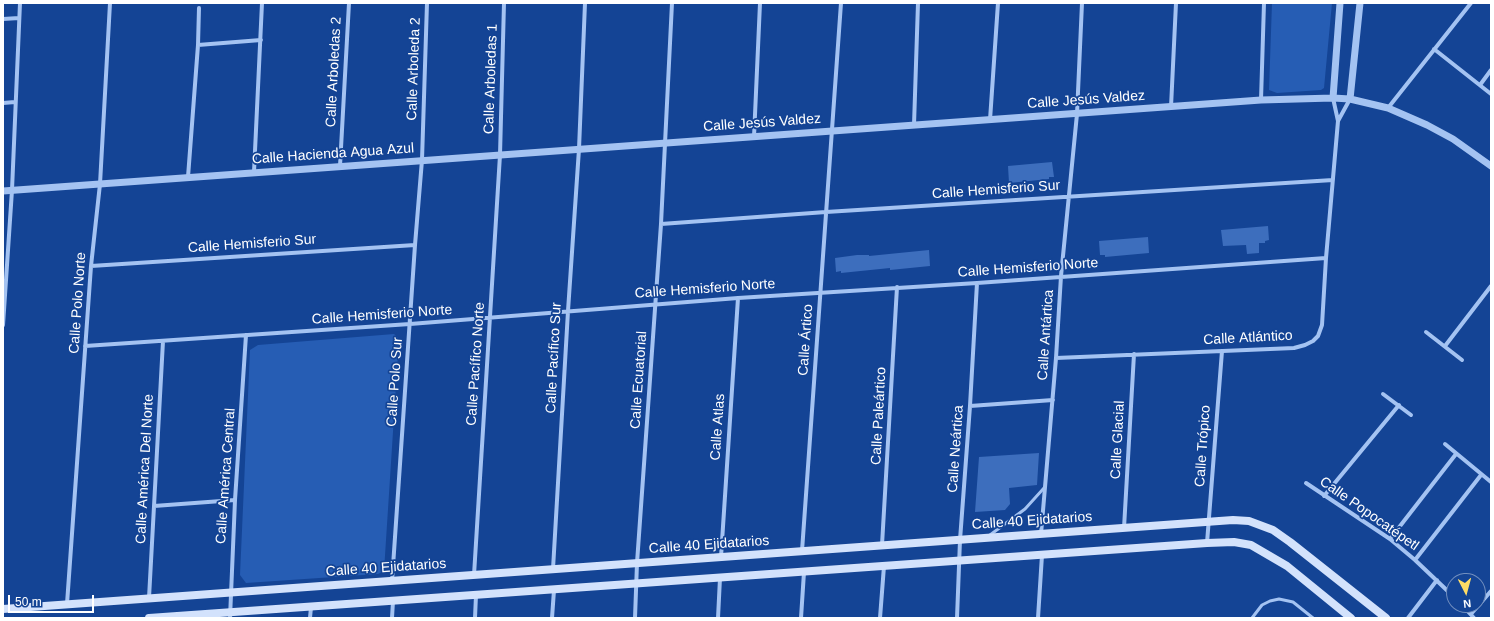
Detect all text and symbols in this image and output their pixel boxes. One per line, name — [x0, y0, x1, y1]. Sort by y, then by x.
street label: Calle Arboledas 2 — [323, 16, 345, 128]
street label: Calle Arboleda 2 — [404, 17, 424, 121]
street label: Calle Arboledas 1 — [481, 23, 501, 135]
street label: Calle Jesús Valdez — [1027, 88, 1145, 112]
street label: Calle Jesús Valdez — [703, 111, 821, 135]
street label: Calle Hacienda Agua Azul — [251, 140, 415, 168]
street label: Calle Hemisferio Sur — [931, 177, 1061, 203]
street label: Calle Hemisferio Sur — [187, 231, 317, 257]
street label: Calle Polo Norte — [66, 252, 90, 354]
street label: Calle Hemisferio Norte — [957, 255, 1099, 281]
street label: Calle Hemisferio Norte — [634, 276, 776, 302]
street label: Calle Antártica — [1034, 289, 1058, 381]
street label: Calle Hemisferio Norte — [311, 302, 453, 328]
street label: Calle Pacífico Norte — [463, 302, 489, 426]
street label: Calle Pacífico Sur — [543, 302, 565, 414]
street label: Calle Ártico — [795, 304, 817, 376]
street label: Calle Atlántico — [1203, 327, 1293, 349]
street label: Calle Ecuatorial — [627, 331, 651, 429]
street label: Calle Polo Sur — [383, 337, 407, 427]
street label: Calle Paleártico — [868, 367, 890, 465]
street label: Calle Atlas — [707, 393, 729, 461]
street label: Calle América Del Norte — [133, 394, 157, 544]
street label: Calle Glacial — [1108, 400, 1128, 480]
street label: Calle Neártica — [945, 405, 967, 493]
street label: Calle Trópico — [1192, 405, 1214, 487]
street label: Calle América Central — [213, 408, 239, 544]
street label: Calle Popocatépetl — [1316, 473, 1422, 555]
street label: Calle 40 Ejidatarios — [971, 508, 1093, 534]
street label: Calle 40 Ejidatarios — [648, 532, 770, 558]
street label: Calle 40 Ejidatarios — [325, 555, 447, 581]
north arrow — [1446, 573, 1486, 613]
scale bar — [10, 587, 96, 613]
text: 50 m — [15, 595, 42, 609]
text: N — [1463, 598, 1472, 610]

